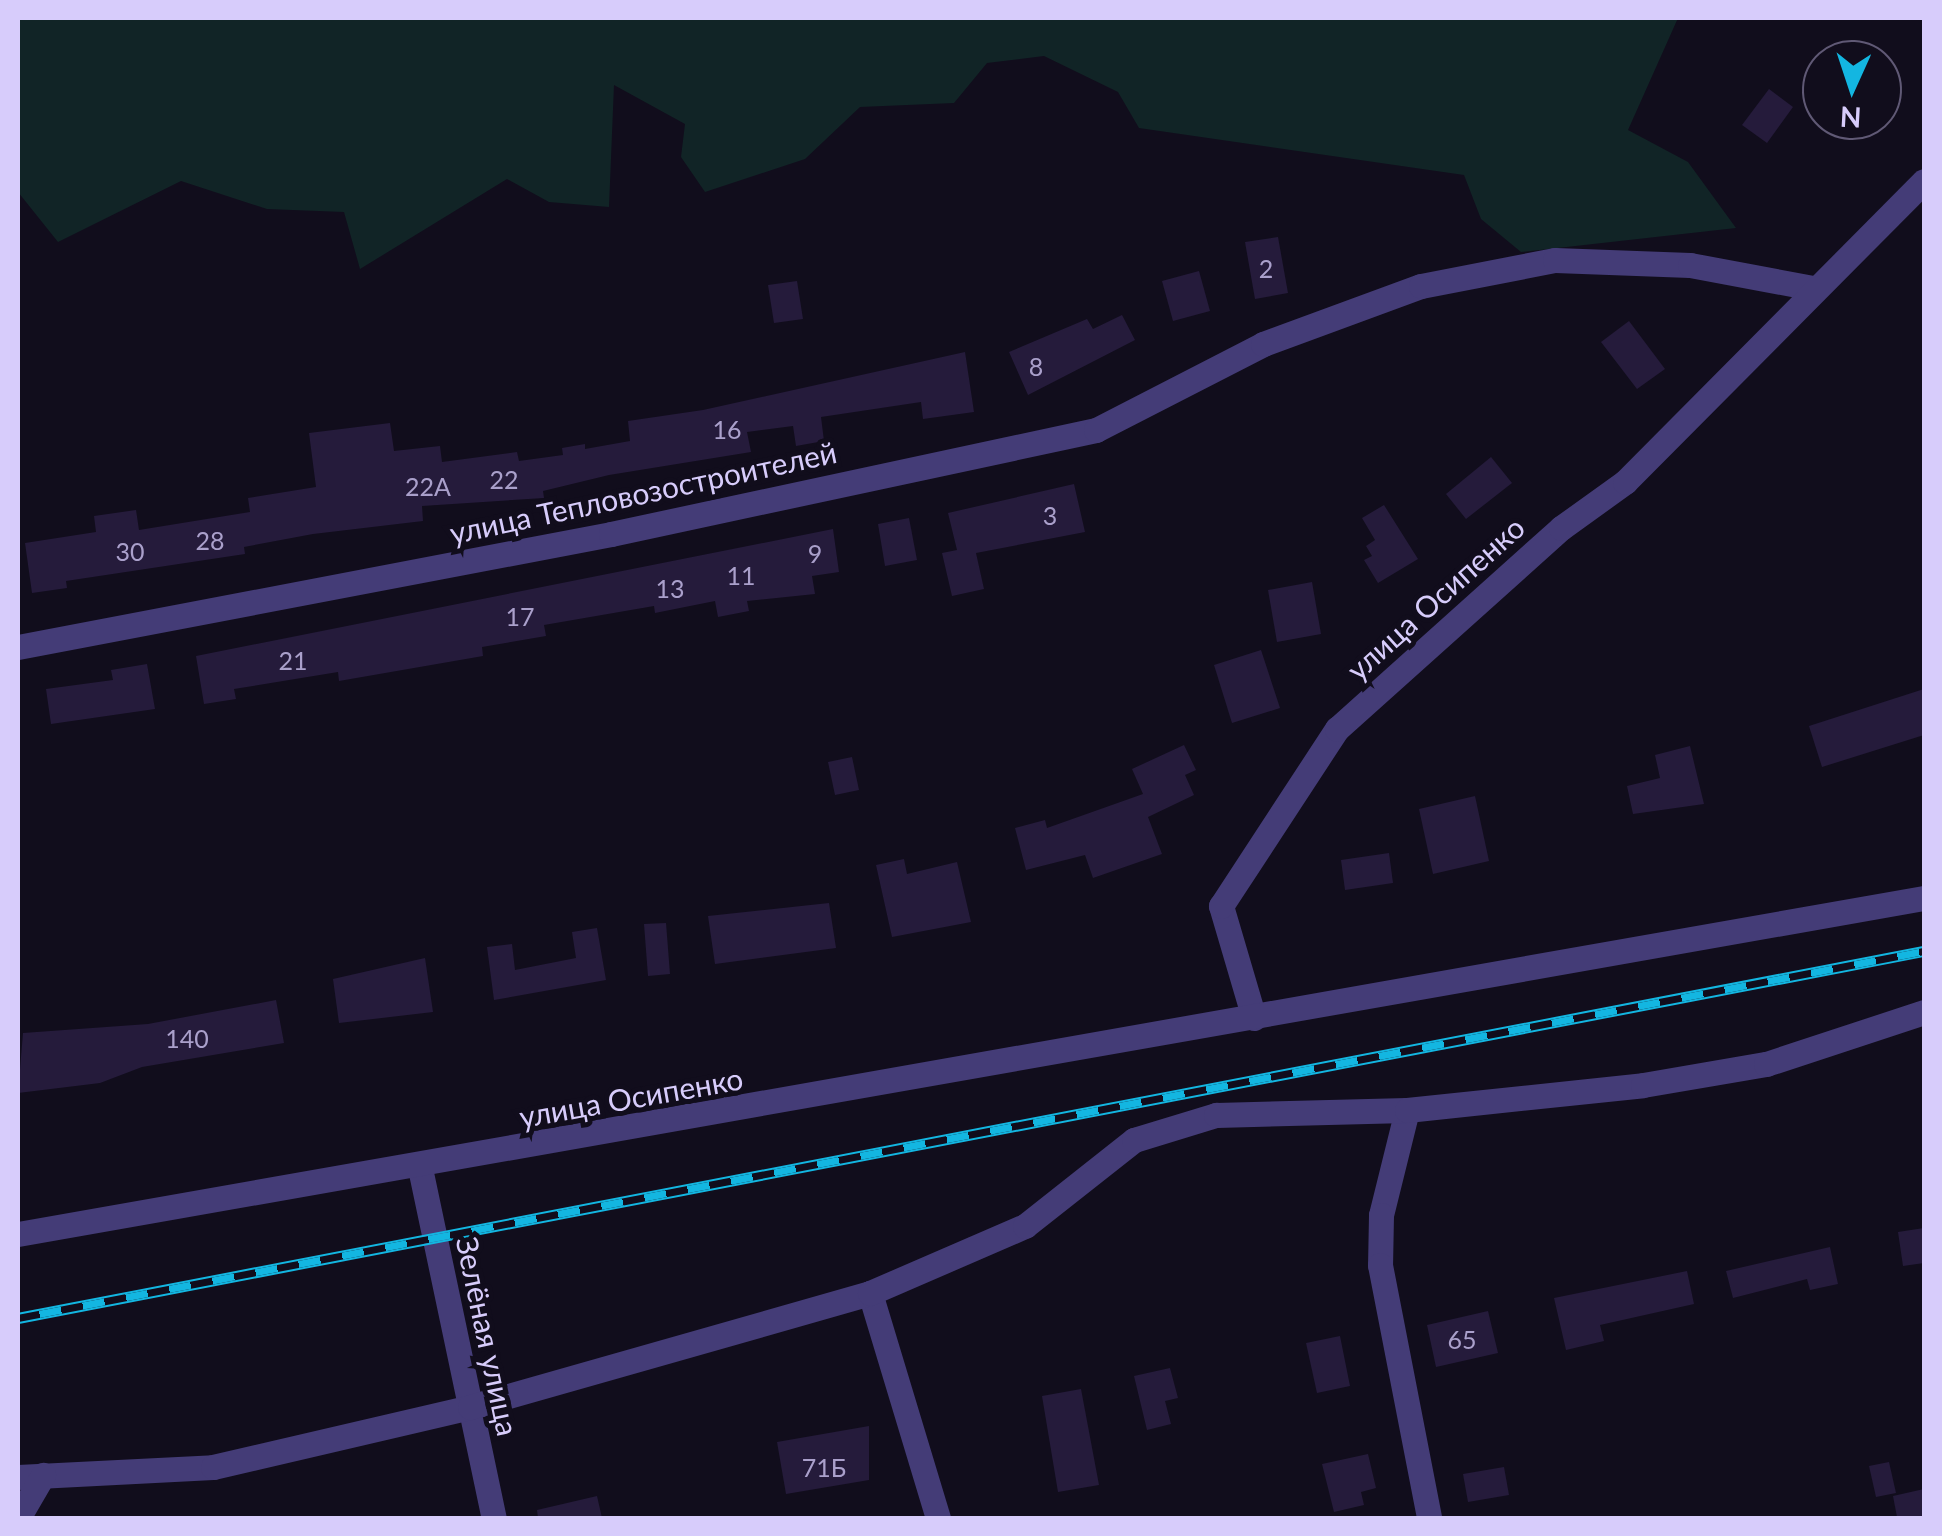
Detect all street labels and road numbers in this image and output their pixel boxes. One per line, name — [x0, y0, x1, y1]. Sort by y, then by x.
street label: улица Тепловозостроителей — [446, 433, 840, 551]
street label: улица Осипенко — [1339, 509, 1531, 687]
street label: улица Осипенко — [516, 1060, 746, 1134]
street label: Зелёная улица — [449, 1233, 527, 1439]

